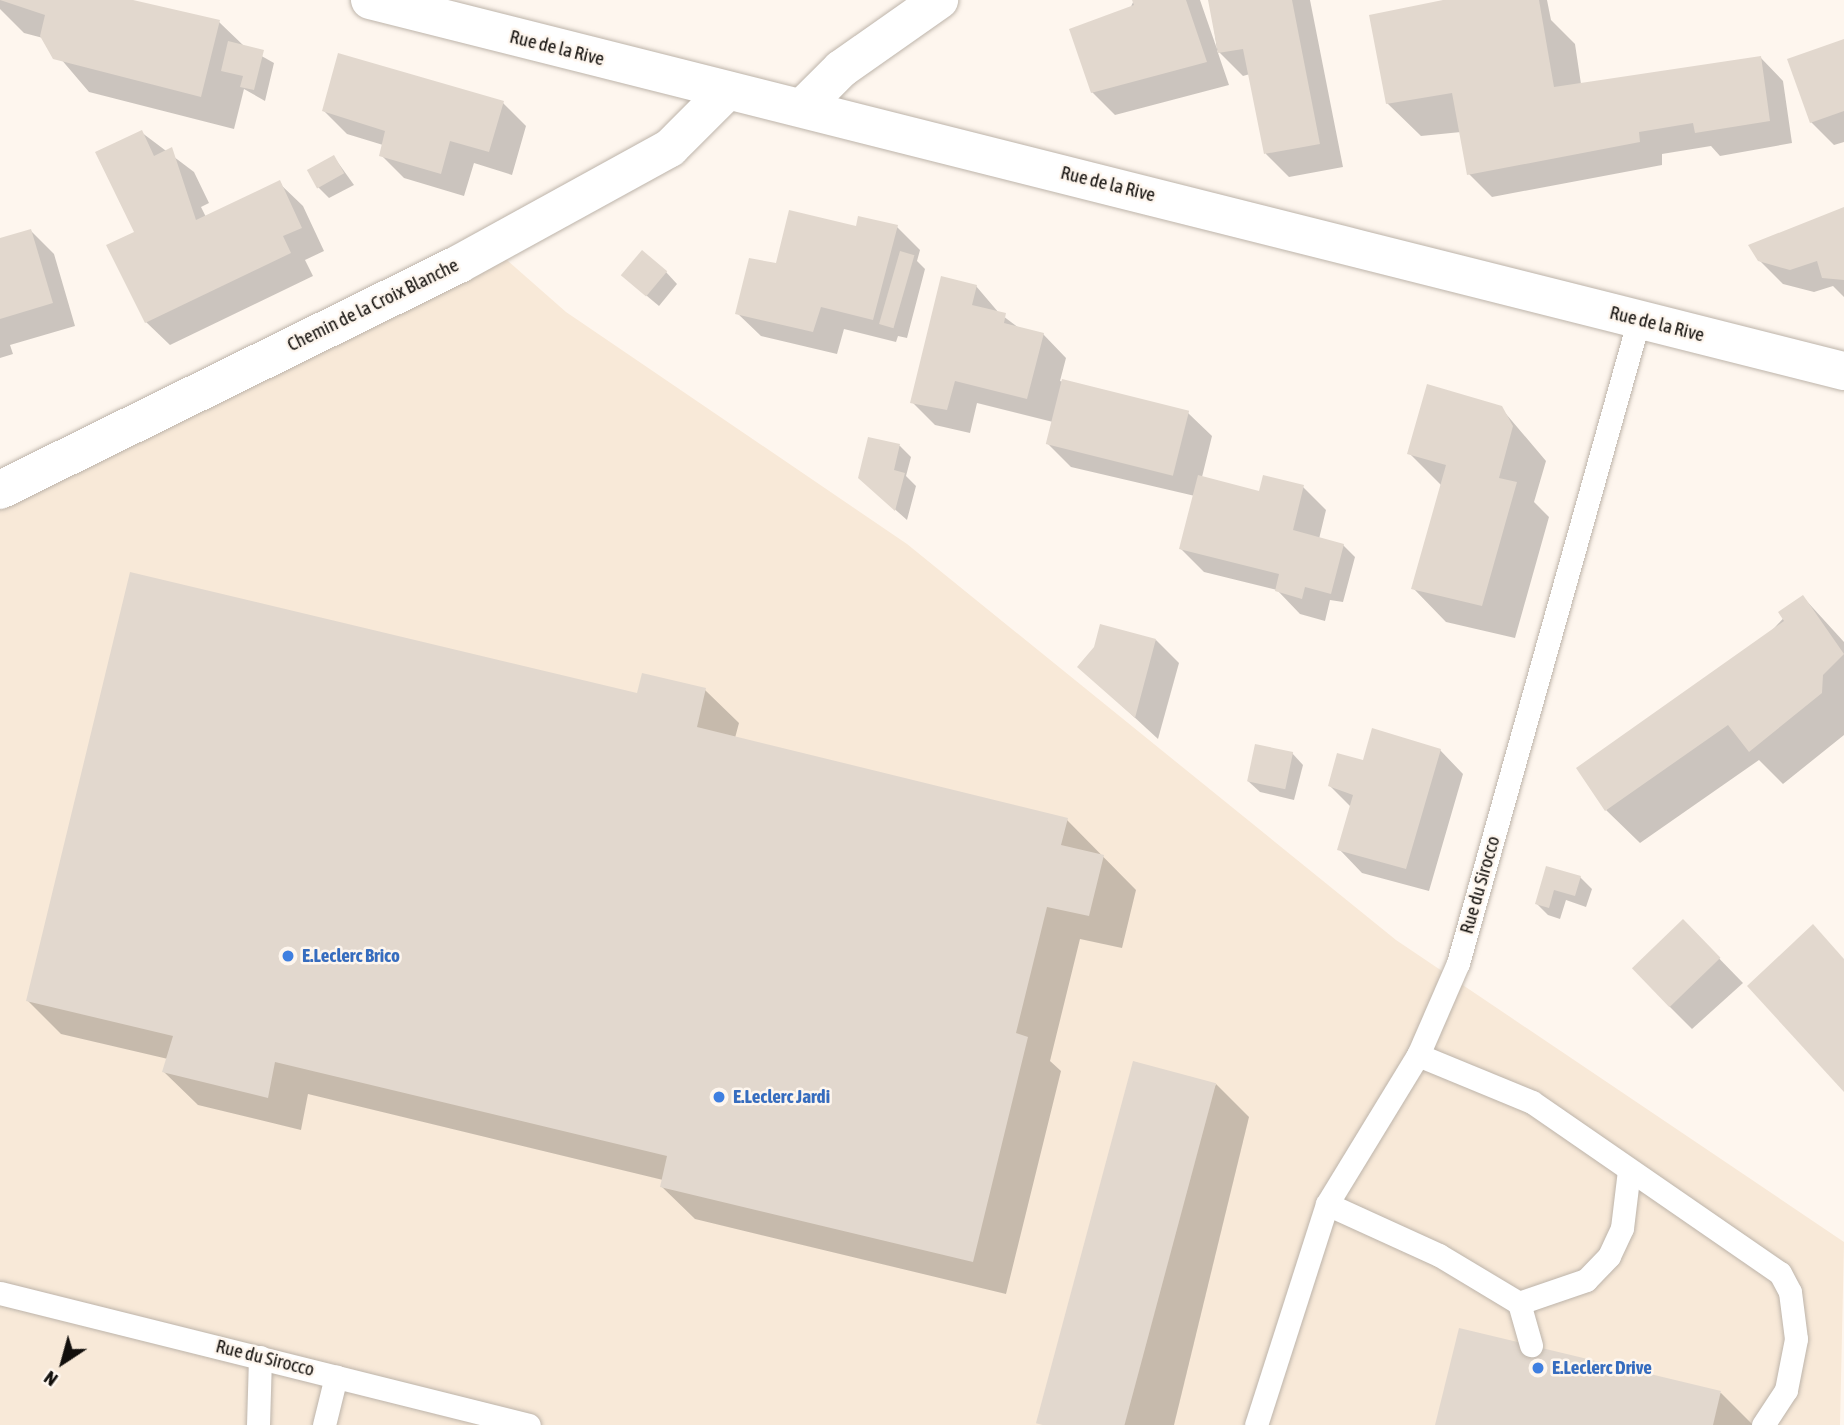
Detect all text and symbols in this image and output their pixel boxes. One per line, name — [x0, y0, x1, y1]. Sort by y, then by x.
street label: Rue de la Rive — [507, 25, 607, 71]
street label: Rue de la Rive — [1058, 161, 1158, 207]
street label: Chemin de la Croix Blanche — [284, 254, 462, 356]
street label: Rue de la Rive — [1607, 301, 1707, 347]
street label: Rue du Sirocco — [1455, 834, 1505, 936]
place label: E.Leclerc Brico — [302, 945, 400, 967]
marker: E.Leclerc Brico — [280, 948, 296, 964]
place label: E.Leclerc Jardi — [733, 1086, 830, 1108]
marker: E.Leclerc Jardi — [711, 1089, 727, 1105]
north arrow — [28, 1327, 98, 1397]
street label: Rue du Sirocco — [213, 1335, 317, 1381]
place label: E.Leclerc Drive — [1552, 1357, 1652, 1379]
marker: E.Leclerc Drive — [1530, 1360, 1546, 1376]
text: N — [40, 1367, 62, 1391]

